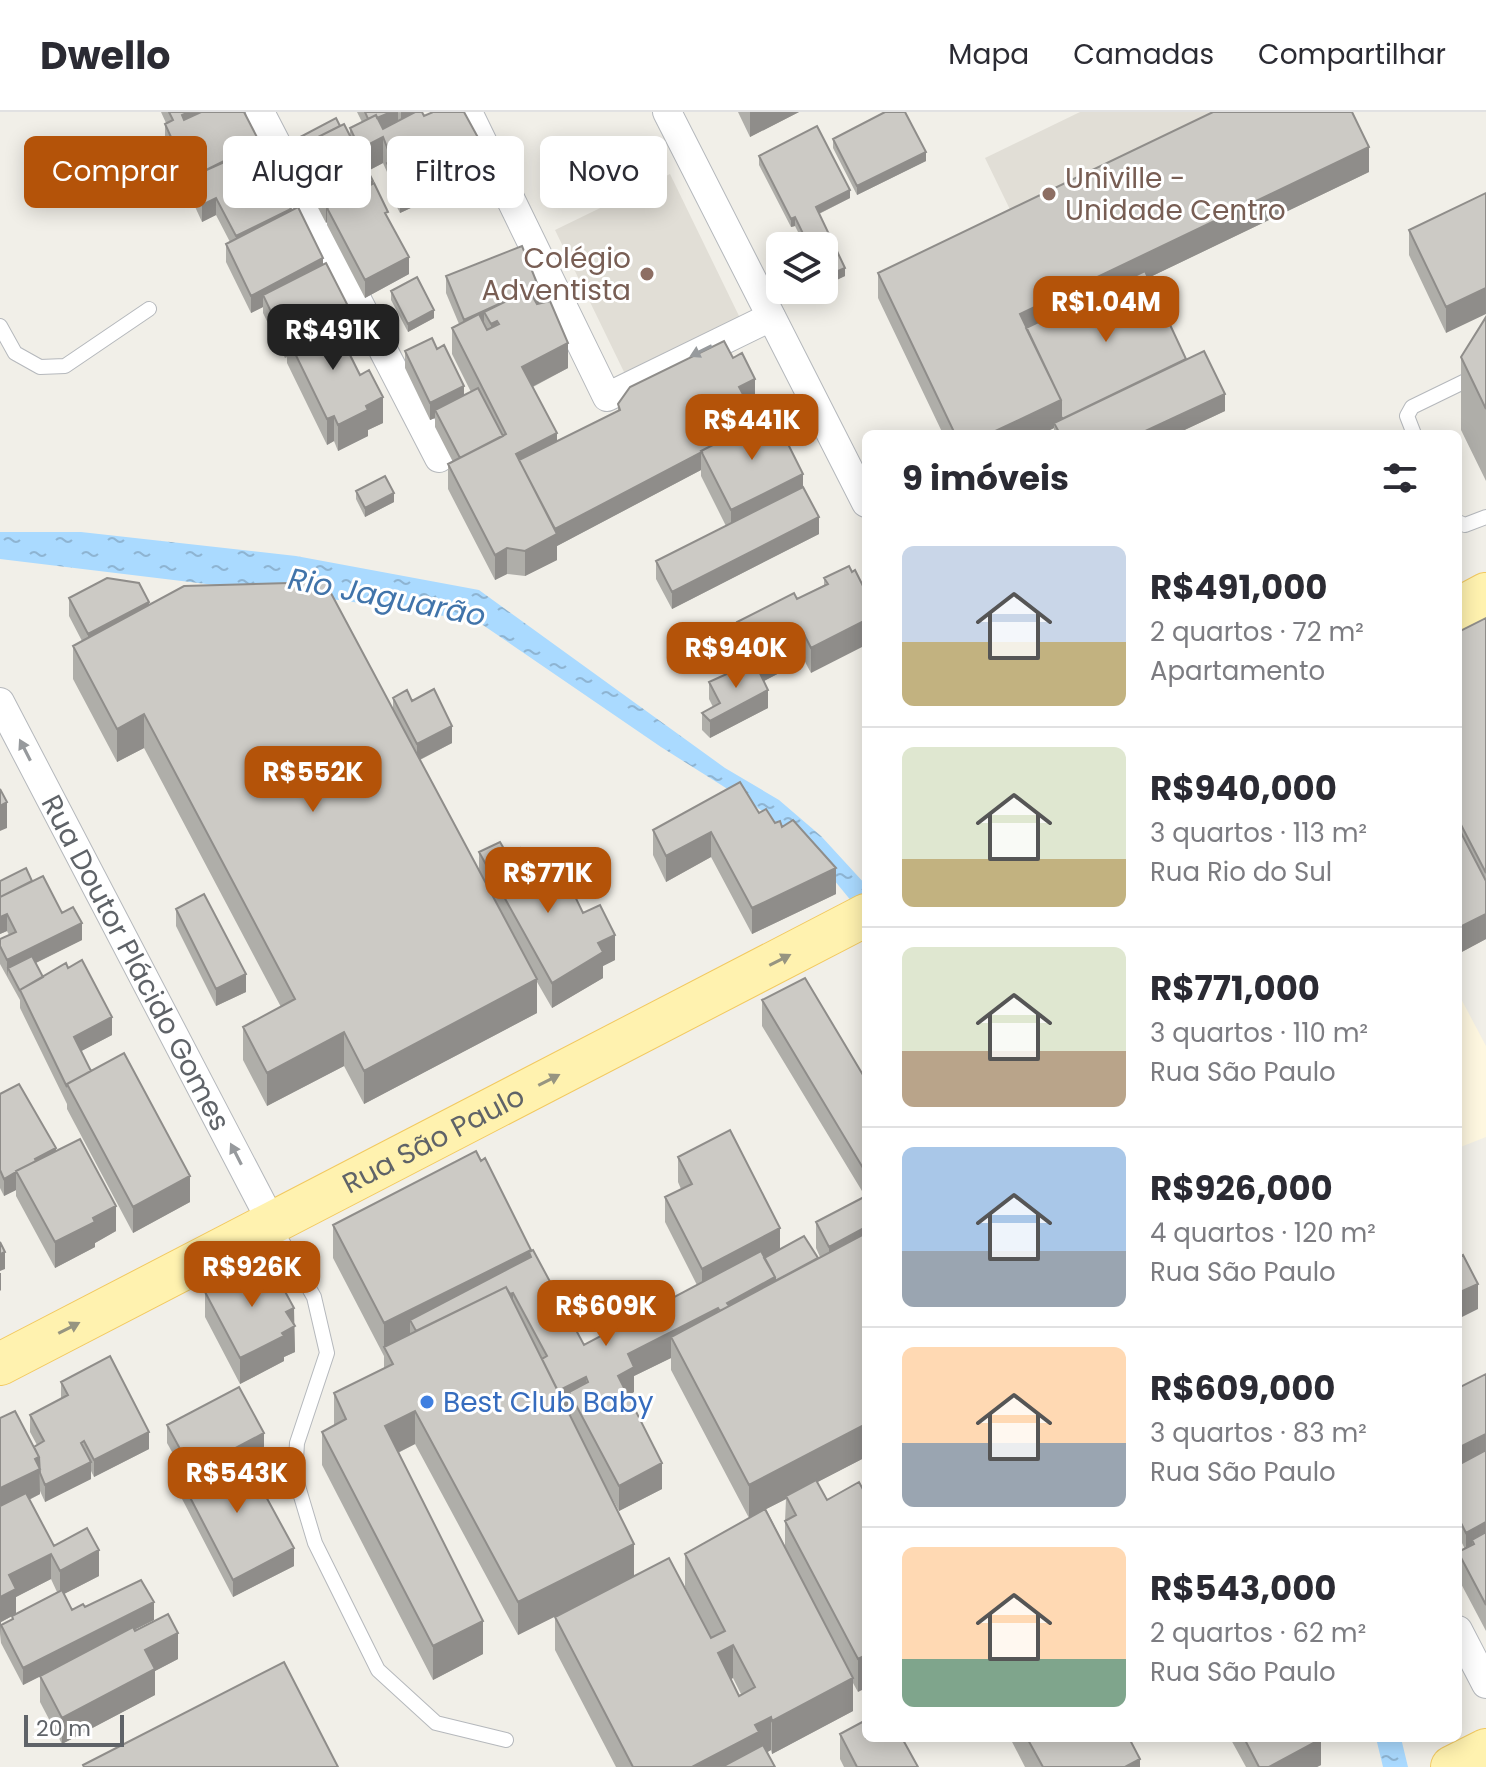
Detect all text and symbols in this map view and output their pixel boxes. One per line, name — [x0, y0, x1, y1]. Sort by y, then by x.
text: Dwello — [40, 29, 171, 82]
text: Mapa — [948, 35, 1029, 74]
text: Camadas — [1073, 35, 1214, 74]
text: Compartilhar — [1258, 35, 1446, 74]
chip: Comprar — [24, 136, 207, 208]
chip: Alugar — [223, 136, 371, 208]
chip: Filtros — [387, 136, 524, 208]
chip: Novo — [540, 136, 667, 208]
place label: Univille - Unidade Centro — [1065, 159, 1286, 230]
marker: Univille - Unidade Centro — [1040, 185, 1058, 203]
map controls — [766, 232, 838, 304]
button: layers — [766, 232, 838, 304]
place label: Colégio Adventista — [481, 239, 631, 310]
marker: Colégio Adventista — [638, 265, 656, 283]
pin: R$1.04M — [1032, 276, 1180, 344]
text: R$1.04M — [1051, 284, 1161, 320]
pin: R$491K — [268, 304, 398, 372]
text: R$491K — [285, 312, 381, 348]
one-way arrow — [690, 344, 713, 358]
pin: R$441K — [687, 394, 817, 462]
text: R$441K — [703, 402, 801, 438]
text: 9 imóveis — [902, 454, 1069, 502]
icon: filters — [1378, 456, 1422, 500]
water label: Rio Jaguarão — [285, 557, 489, 637]
text: R$491,000 — [1150, 563, 1328, 611]
icon: home — [966, 578, 1062, 674]
text: 2 quartos · 72 m² — [1150, 614, 1364, 650]
pin: R$940K — [671, 622, 801, 690]
text: R$940K — [685, 630, 787, 666]
text: Apartamento — [1150, 653, 1325, 689]
one-way arrow — [18, 738, 32, 761]
pin: R$552K — [248, 746, 378, 814]
text: R$552K — [263, 754, 363, 790]
text: R$940,000 — [1150, 764, 1337, 812]
icon: home — [966, 779, 1062, 875]
street label: Rua Doutor Plácido Gomes — [32, 788, 240, 1137]
text: 3 quartos · 113 m² — [1150, 815, 1367, 851]
pin: R$771K — [483, 847, 613, 915]
text: Rua Rio do Sul — [1150, 854, 1332, 890]
text: R$771K — [503, 855, 593, 891]
one-way arrow — [768, 953, 791, 966]
text: R$771,000 — [1150, 964, 1320, 1012]
icon: home — [966, 979, 1062, 1075]
text: 3 quartos · 110 m² — [1150, 1015, 1368, 1051]
text: Rua São Paulo — [1150, 1054, 1336, 1090]
one-way arrow — [537, 1073, 560, 1086]
street label: Rua São Paulo — [335, 1076, 531, 1203]
one-way arrow — [229, 1143, 242, 1166]
text: R$926,000 — [1150, 1164, 1333, 1212]
icon: home — [966, 1179, 1062, 1275]
text: 4 quartos · 120 m² — [1150, 1215, 1376, 1251]
pin: R$926K — [187, 1241, 317, 1309]
text: R$926K — [202, 1249, 302, 1285]
text: Rua São Paulo — [1150, 1254, 1336, 1290]
pin: R$609K — [541, 1280, 671, 1348]
text: R$609K — [555, 1288, 657, 1324]
one-way arrow — [58, 1322, 81, 1335]
text: R$609,000 — [1150, 1364, 1336, 1412]
icon: home — [966, 1379, 1062, 1475]
place label: Best Club Baby — [443, 1383, 654, 1422]
marker: Best Club Baby — [418, 1393, 436, 1411]
text: 3 quartos · 83 m² — [1150, 1415, 1367, 1451]
pin: R$543K — [172, 1447, 302, 1515]
text: Rua São Paulo — [1150, 1454, 1336, 1490]
text: R$543K — [186, 1455, 288, 1491]
text: R$543,000 — [1150, 1564, 1337, 1612]
icon: home — [966, 1579, 1062, 1675]
text: 2 quartos · 62 m² — [1150, 1615, 1366, 1651]
text: Rua São Paulo — [1150, 1654, 1336, 1690]
scale bar — [24, 1711, 124, 1747]
text: 20 m — [36, 1713, 91, 1744]

